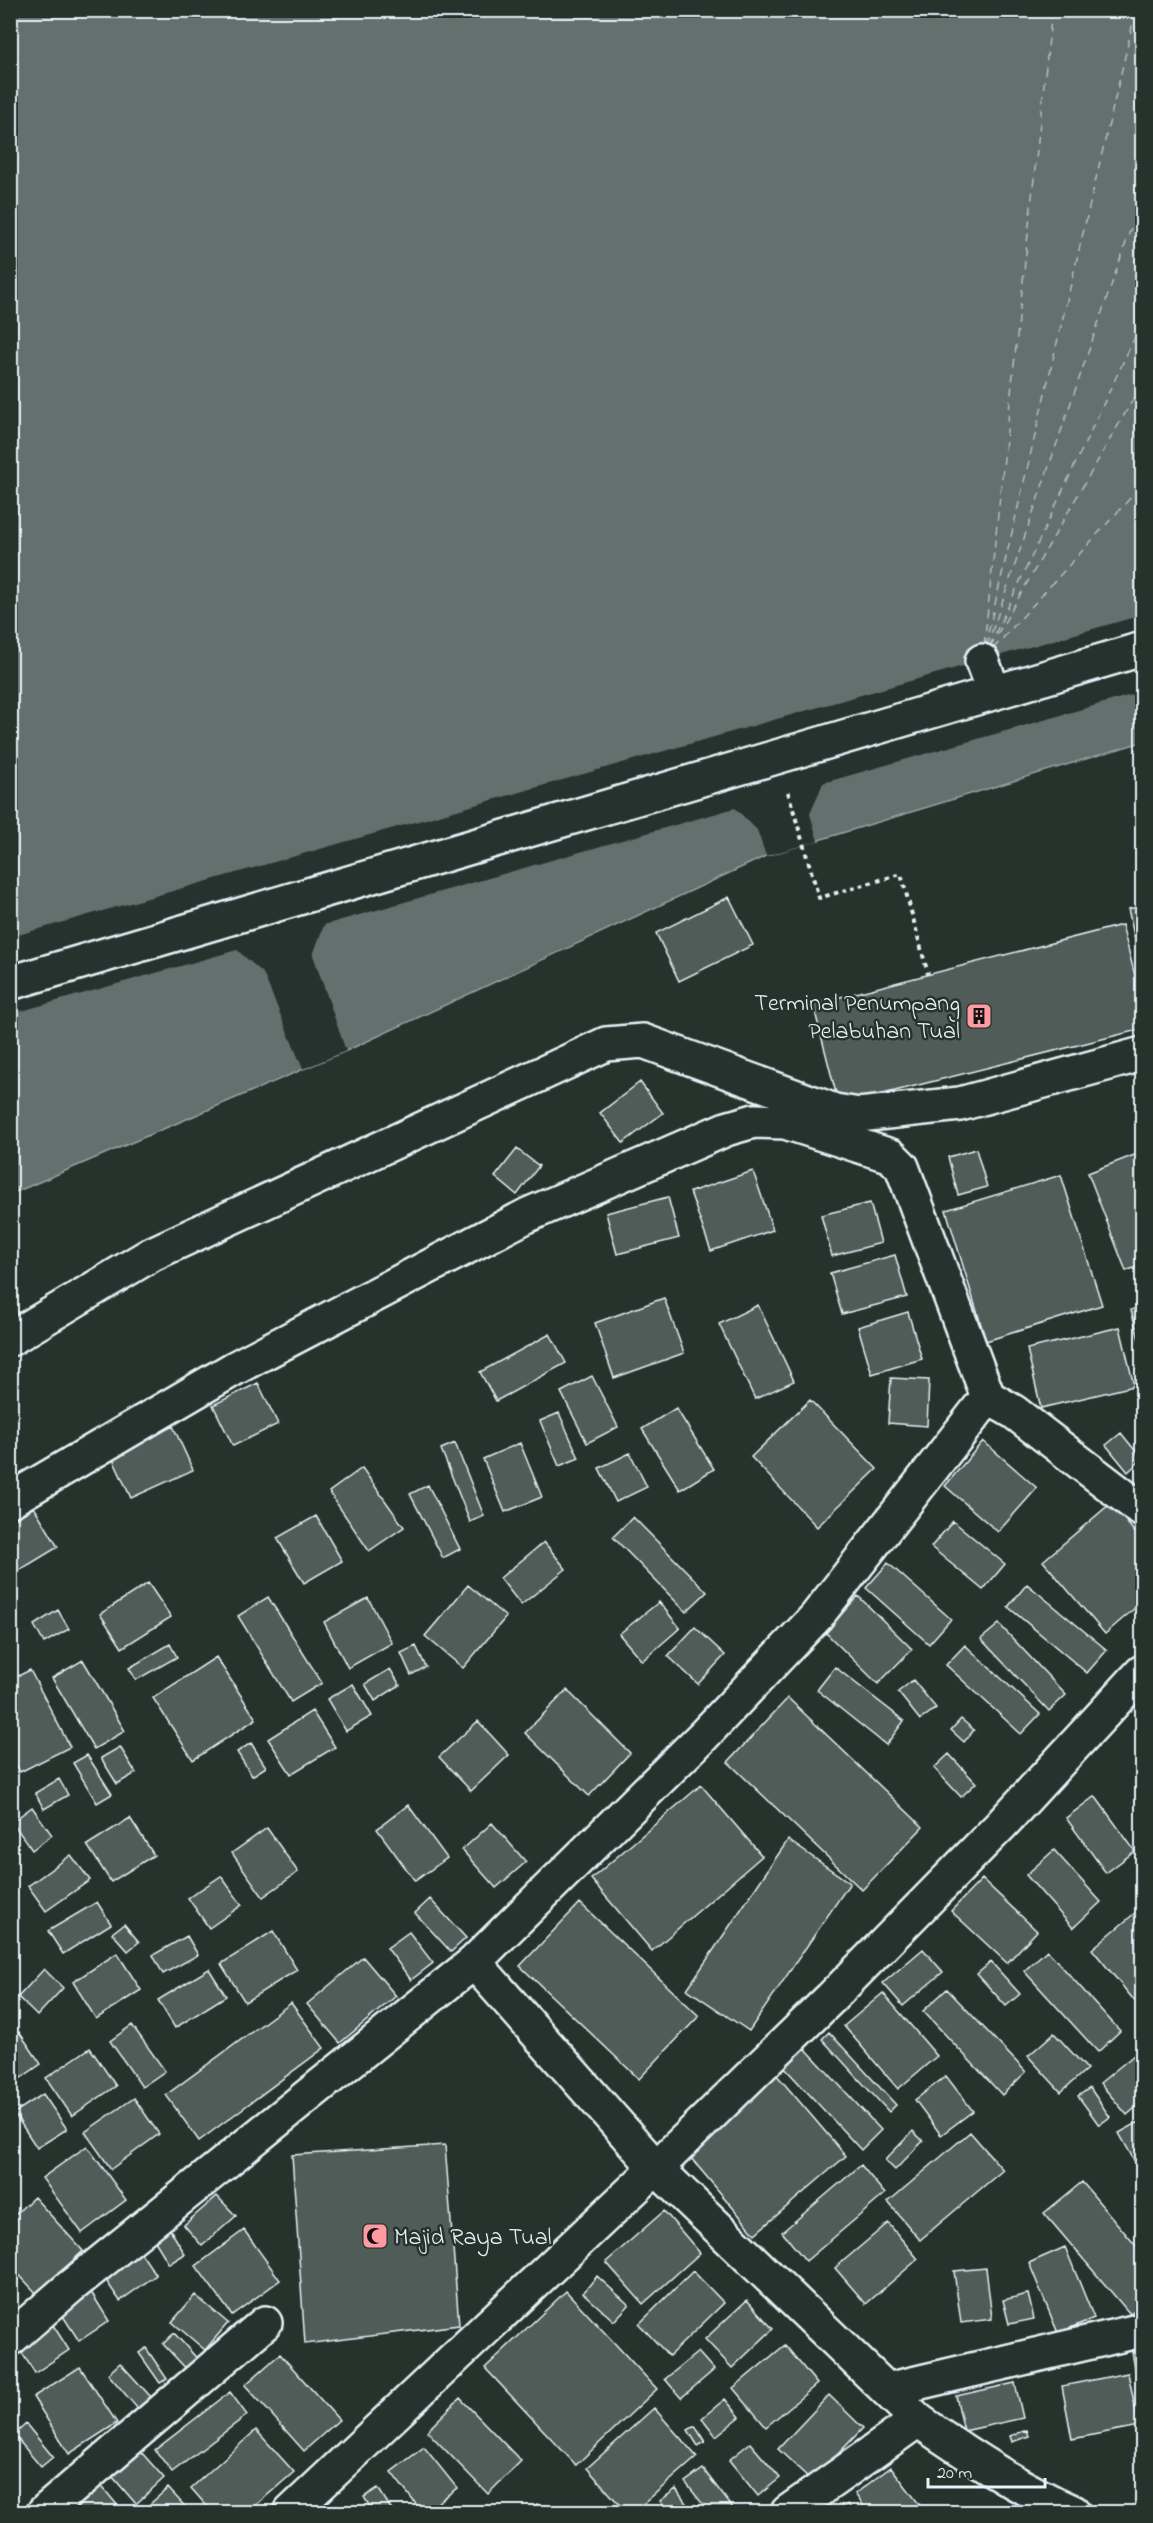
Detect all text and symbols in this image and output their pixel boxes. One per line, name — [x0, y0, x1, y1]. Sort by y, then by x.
place label: Terminal Penumpang Pelabuhan Tual — [754, 987, 960, 1050]
building icon: Terminal Penumpang Pelabuhan Tual — [964, 1001, 994, 1031]
mosque icon: Majid Raya Tual — [360, 2221, 390, 2251]
place label: Majid Raya Tual — [394, 2221, 552, 2257]
scale bar — [928, 2451, 1045, 2489]
text: 20 m — [937, 2461, 972, 2487]

